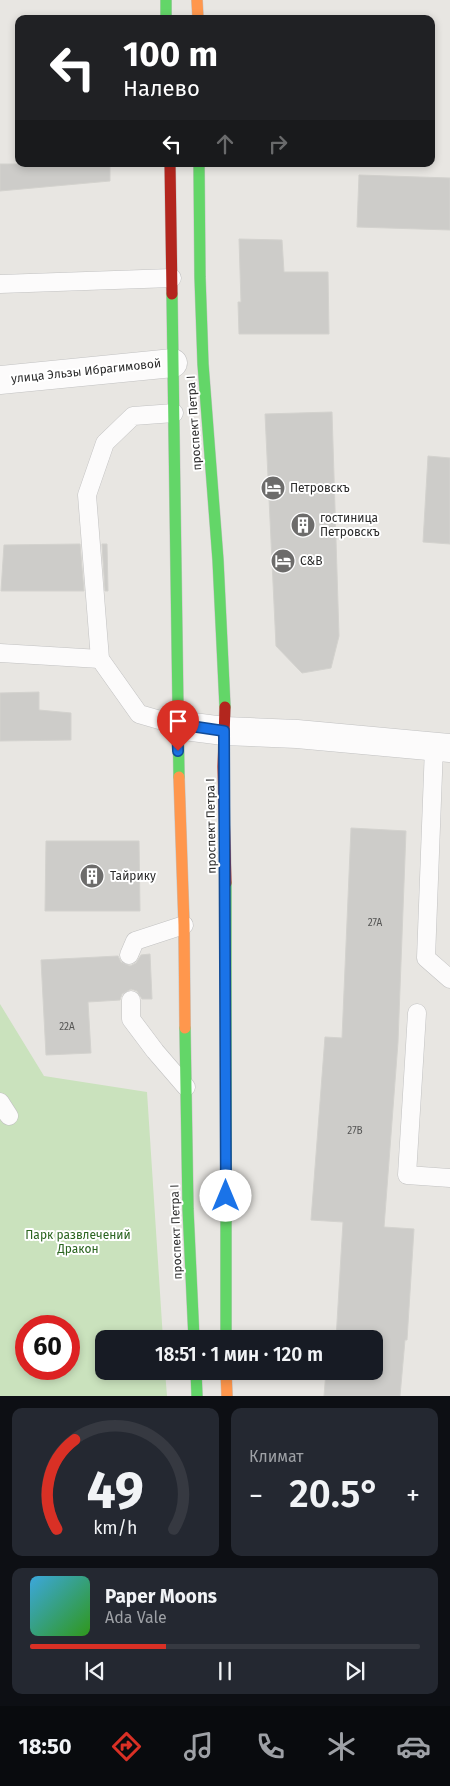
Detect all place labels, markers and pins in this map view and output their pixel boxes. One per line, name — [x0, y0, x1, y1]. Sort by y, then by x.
hotel icon: Петровскъ — [260, 475, 286, 501]
place label: Петровскъ — [290, 481, 350, 495]
place label: гостиница Петровскъ — [320, 511, 380, 539]
building icon: гостиница Петровскъ — [290, 512, 316, 538]
hotel icon: С&В — [270, 548, 296, 574]
place label: С&В — [300, 554, 323, 568]
pin — [157, 700, 199, 751]
building icon: Тайрику — [79, 863, 105, 889]
place label: Тайрику — [110, 869, 156, 883]

